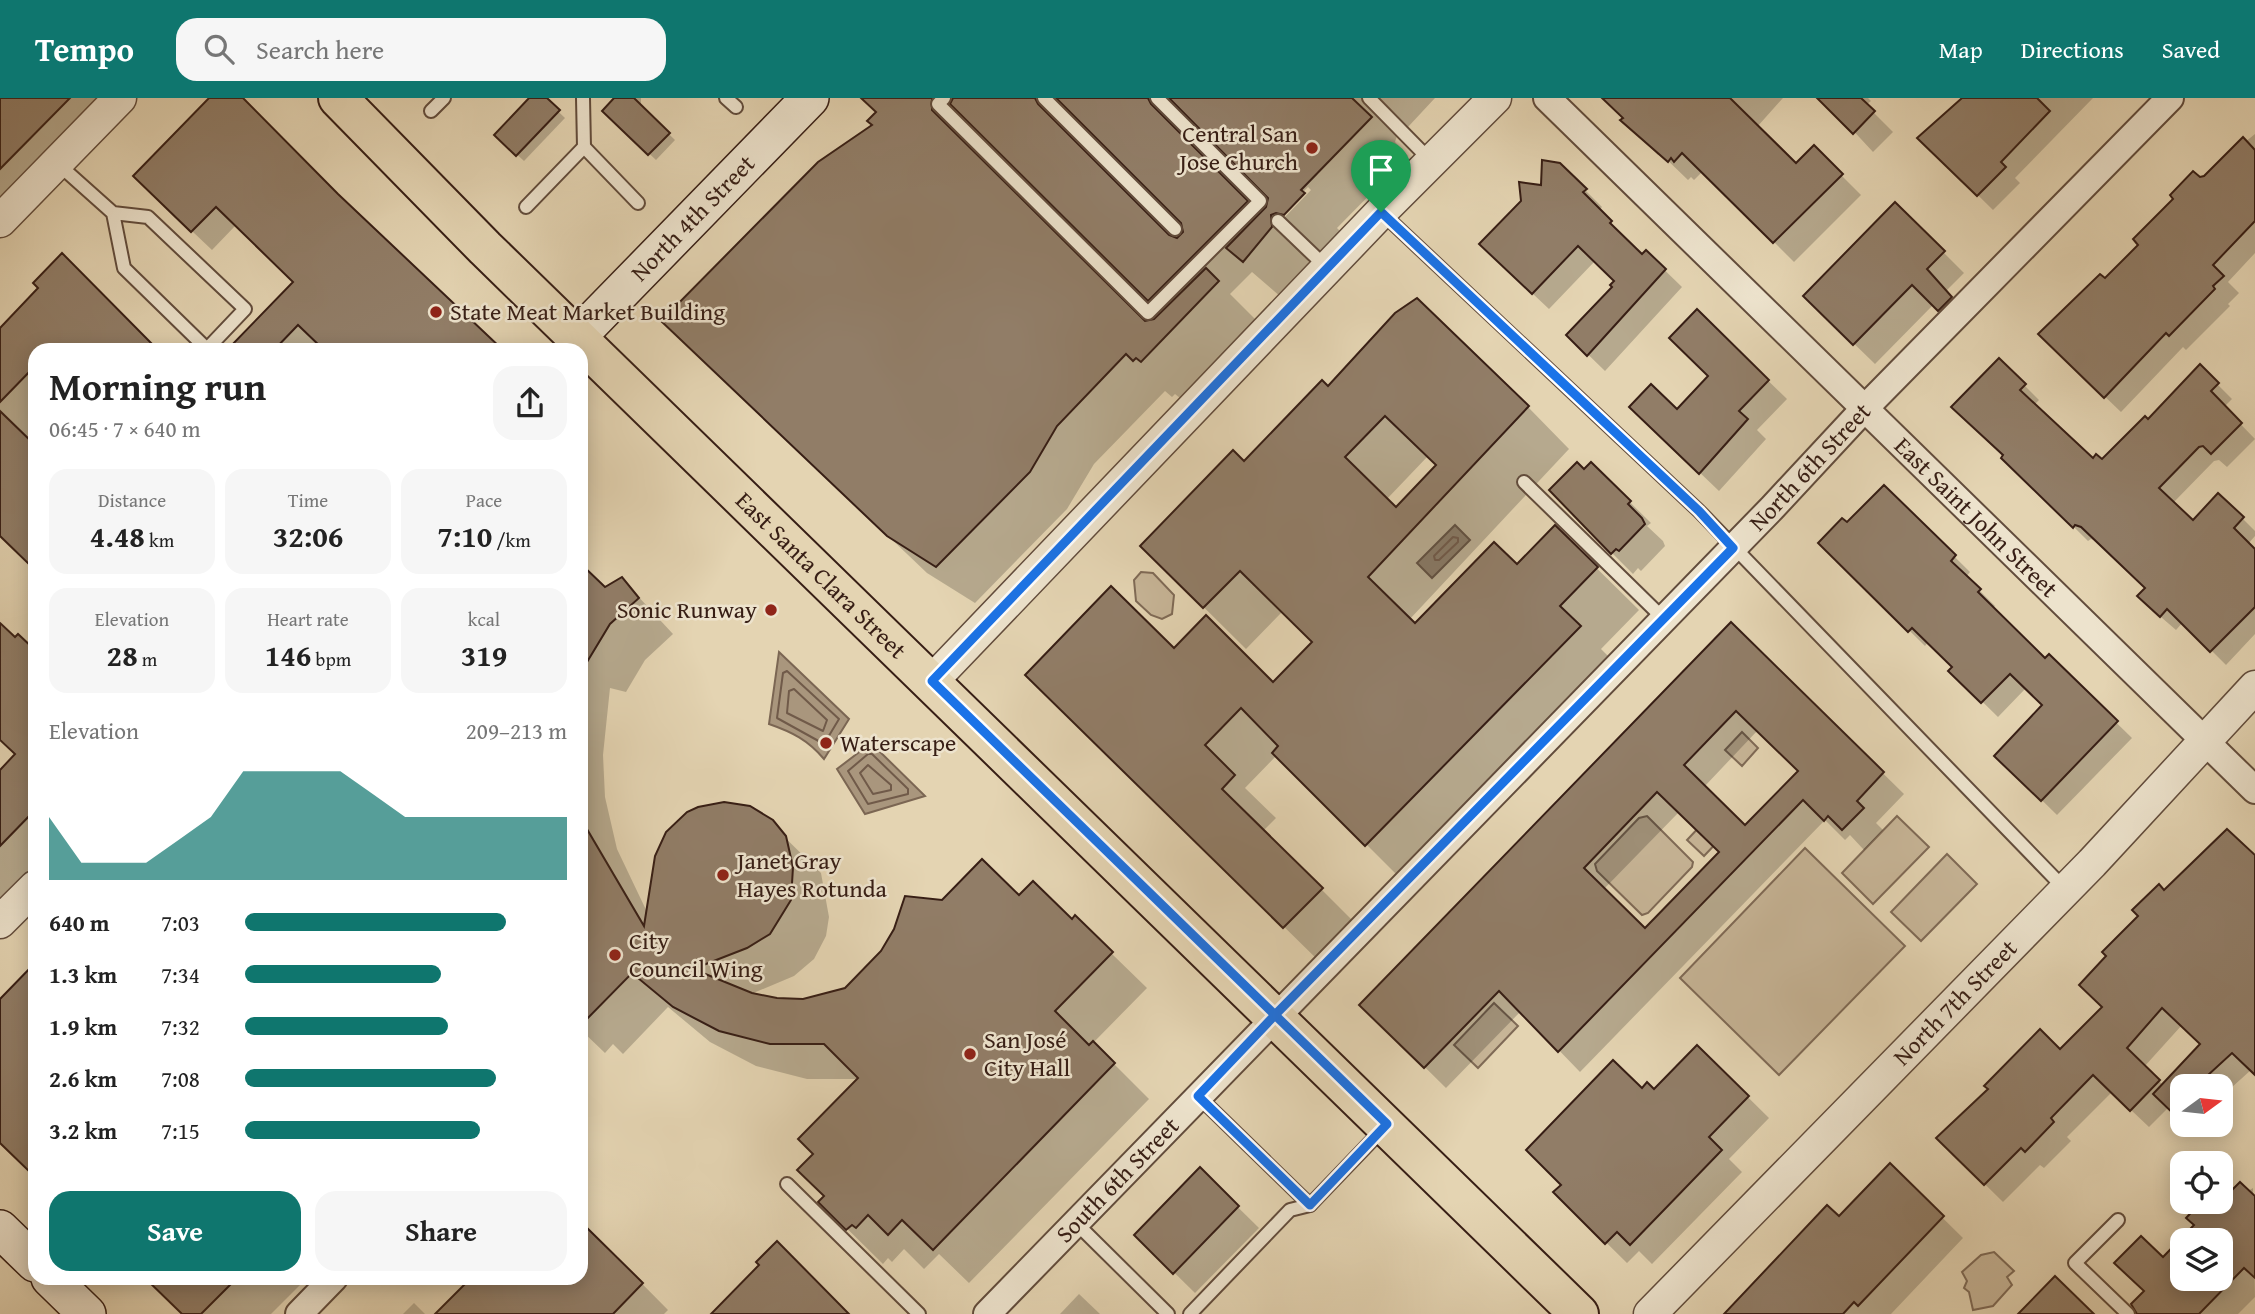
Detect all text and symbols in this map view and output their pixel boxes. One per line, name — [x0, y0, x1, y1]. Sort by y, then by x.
search box — [176, 18, 666, 81]
text: Tempo — [35, 25, 134, 73]
icon: search — [200, 30, 238, 68]
text: Search here — [256, 30, 384, 69]
text: Map — [1939, 32, 1983, 67]
text: Directions — [2021, 32, 2124, 67]
text: Saved — [2162, 32, 2220, 67]
place label: Central San Jose Church — [1176, 116, 1299, 179]
marker: Central San Jose Church — [1304, 140, 1320, 156]
pin — [1351, 140, 1411, 212]
street label: North 4th Street — [623, 146, 763, 289]
icon: arrive — [1362, 151, 1400, 189]
place label: State Meat Market Building — [450, 294, 725, 329]
marker: State Meat Market Building — [428, 304, 444, 320]
text: Morning run — [49, 358, 266, 414]
button: share — [493, 366, 567, 440]
street label: North 6th Street — [1741, 394, 1879, 539]
text: 06:45 · 7 × 640 m — [49, 412, 201, 445]
street label: East Saint John Street — [1887, 429, 2067, 606]
street label: East Santa Clara Street — [728, 483, 915, 667]
text: Distance — [98, 486, 166, 514]
text: Time — [288, 486, 328, 514]
text: Pace — [466, 486, 502, 514]
text: 4.48 — [90, 514, 145, 558]
text: 32:06 — [273, 514, 343, 558]
text: 7:10 — [437, 514, 492, 558]
text: km — [145, 526, 174, 554]
text: /km — [492, 526, 531, 554]
place label: Sonic Runway — [617, 592, 757, 627]
marker: Sonic Runway — [763, 602, 779, 618]
text: Elevation — [95, 605, 169, 633]
text: Heart rate — [267, 605, 349, 633]
text: kcal — [468, 605, 500, 633]
text: 28 — [107, 633, 138, 677]
text: 146 — [265, 633, 311, 677]
text: 319 — [461, 633, 507, 677]
text: m — [138, 645, 157, 673]
text: bpm — [311, 645, 351, 673]
text: Elevation — [49, 714, 139, 747]
text: 209–213 m — [466, 714, 567, 747]
place label: Waterscape — [840, 725, 956, 760]
marker: Waterscape — [818, 735, 834, 751]
place label: Janet Gray Hayes Rotunda — [734, 843, 888, 906]
marker: Janet Gray Hayes Rotunda — [715, 867, 731, 883]
text: 640 m — [49, 906, 110, 939]
text: 7:03 — [161, 906, 200, 939]
place label: City Council Wing — [629, 923, 763, 986]
street label: North 7th Street — [1885, 931, 2025, 1073]
marker: City Council Wing — [607, 947, 623, 963]
text: 1.3 km — [49, 958, 117, 991]
text: 7:34 — [161, 958, 200, 991]
text: 1.9 km — [49, 1010, 117, 1043]
text: 7:32 — [161, 1010, 200, 1043]
place label: San José City Hall — [984, 1022, 1071, 1085]
marker: San José City Hall — [962, 1046, 978, 1062]
text: 2.6 km — [49, 1062, 117, 1095]
text: 7:08 — [161, 1062, 200, 1095]
north arrow — [2170, 1074, 2233, 1138]
map controls — [2170, 1074, 2233, 1291]
street label: South 6th Street — [1047, 1108, 1187, 1251]
text: 3.2 km — [49, 1114, 117, 1147]
text: 7:15 — [161, 1114, 200, 1147]
button: locate — [2170, 1151, 2233, 1214]
button: Save — [49, 1191, 301, 1271]
button: Share — [315, 1191, 567, 1271]
button: layers — [2170, 1228, 2233, 1291]

